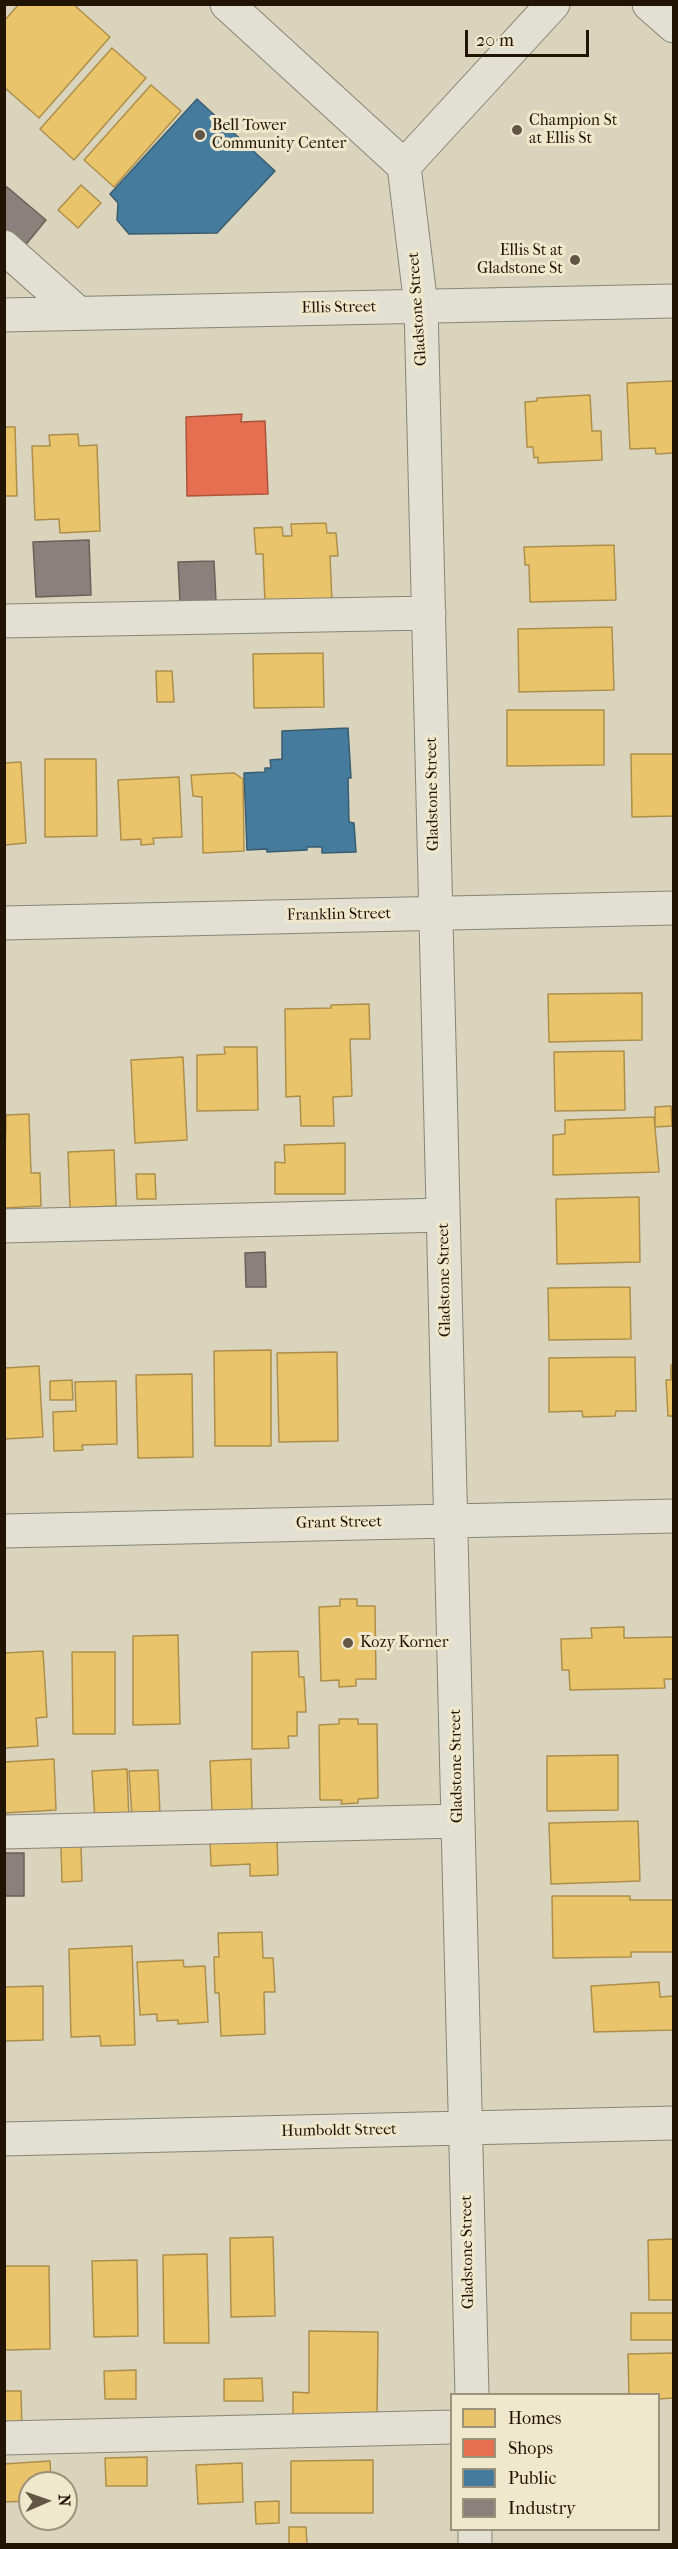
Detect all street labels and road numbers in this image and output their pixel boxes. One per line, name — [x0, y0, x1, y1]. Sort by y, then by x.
street label: Gladstone Street — [404, 251, 432, 367]
street label: Ellis Street — [301, 298, 377, 318]
street label: Gladstone Street — [422, 737, 444, 851]
street label: Franklin Street — [287, 904, 391, 926]
street label: Gladstone Street — [434, 1223, 456, 1337]
street label: Grant Street — [296, 1513, 382, 1533]
street label: Gladstone Street — [446, 1709, 468, 1823]
street label: Humboldt Street — [281, 2120, 397, 2142]
street label: Gladstone Street — [457, 2195, 479, 2309]

